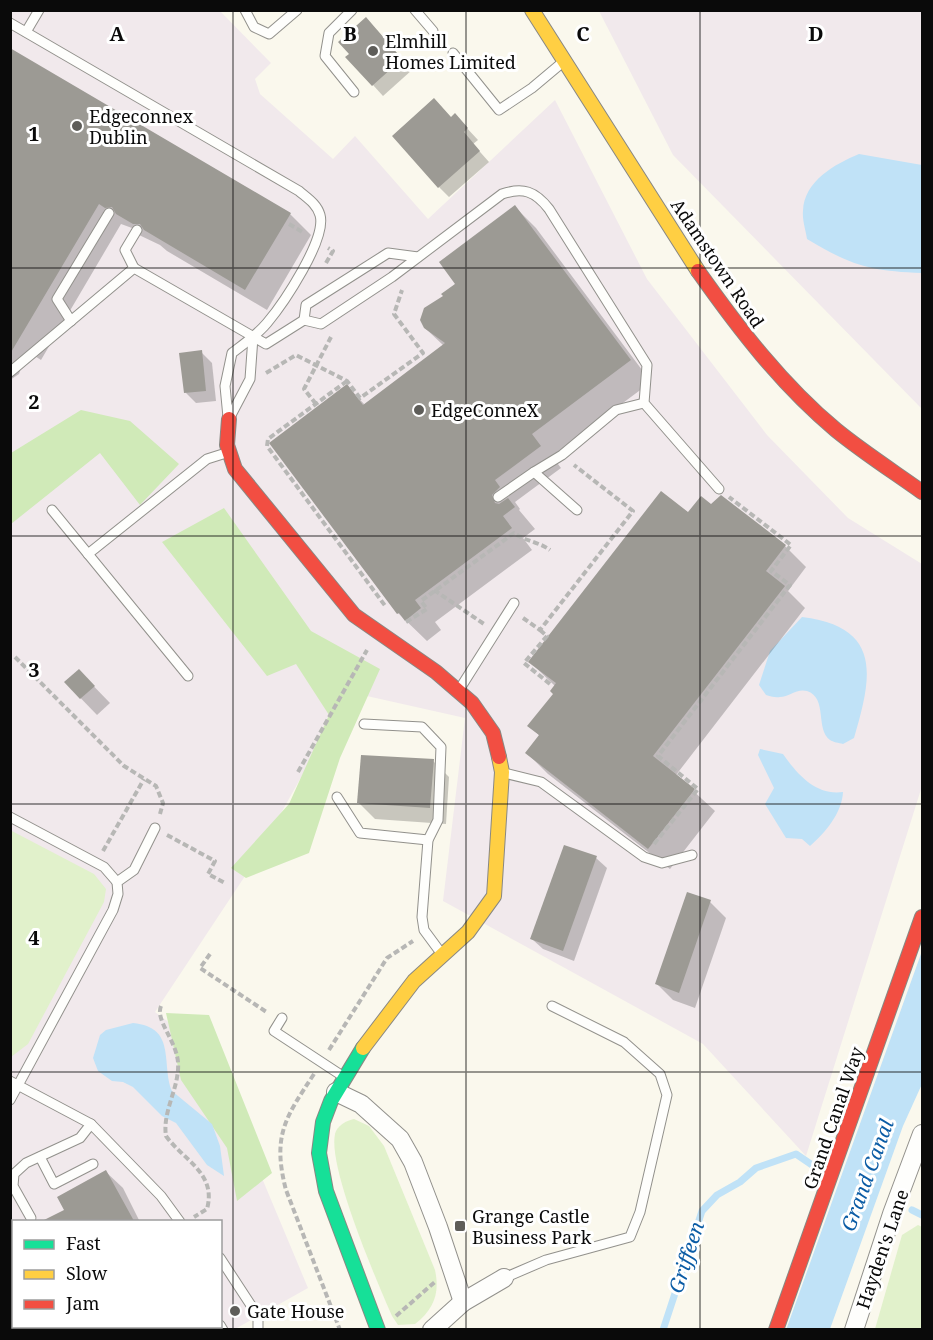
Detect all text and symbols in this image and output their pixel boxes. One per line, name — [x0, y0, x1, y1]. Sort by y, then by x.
text: A — [109, 20, 125, 47]
text: B — [343, 20, 357, 47]
text: C — [576, 20, 590, 47]
text: D — [808, 20, 824, 47]
place label: Elmhill Homes Limited — [385, 29, 516, 74]
marker: Elmhill Homes Limited — [366, 44, 380, 58]
place label: Edgeconnex Dublin — [89, 104, 194, 149]
marker: Edgeconnex Dublin — [70, 119, 84, 133]
text: 1 — [28, 120, 40, 147]
street label: Adamstown Road — [666, 194, 770, 332]
text: 2 — [28, 388, 40, 415]
place label: EdgeConneX — [431, 398, 539, 422]
marker: EdgeConneX — [412, 403, 426, 417]
text: 3 — [28, 656, 40, 683]
text: 4 — [28, 924, 40, 951]
street label: Grand Canal Way — [799, 1044, 867, 1192]
water label: Grand Canal — [836, 1116, 898, 1234]
street label: Hayden's Lane — [850, 1186, 914, 1312]
place label: Grange Castle Business Park — [472, 1204, 592, 1249]
water label: Griffeen — [662, 1218, 710, 1296]
marker: Grange Castle Business Park — [453, 1219, 467, 1233]
legend — [12, 1220, 222, 1328]
text: Fast — [66, 1231, 101, 1255]
text: Slow — [66, 1261, 108, 1285]
text: Jam — [65, 1291, 100, 1315]
place label: Gate House — [247, 1299, 344, 1323]
marker: Gate House — [228, 1304, 242, 1318]

